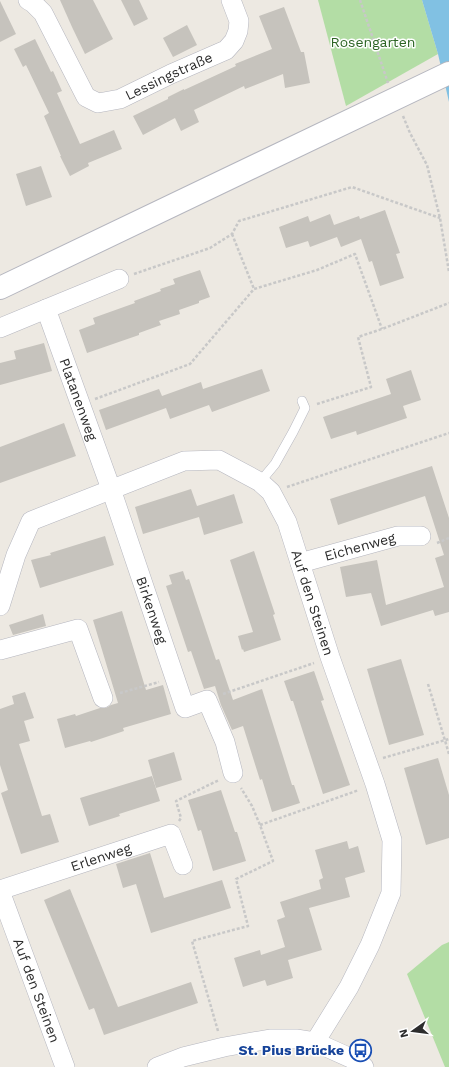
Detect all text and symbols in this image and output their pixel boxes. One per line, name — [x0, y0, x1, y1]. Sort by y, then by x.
park label: Rosengarten — [331, 34, 415, 50]
street label: Lessingstraße — [123, 49, 215, 103]
street label: Platanenweg — [56, 356, 101, 443]
street label: Eichenweg — [323, 529, 398, 564]
street label: Auf den Steinen — [288, 548, 337, 657]
street label: Birkenweg — [133, 574, 171, 646]
street label: Erlenweg — [68, 839, 133, 874]
street label: Auf den Steinen — [10, 936, 63, 1045]
north arrow — [393, 1011, 433, 1051]
text: N — [396, 1028, 411, 1039]
bus stop icon: St. Pius Brücke — [347, 1037, 373, 1063]
place label: St. Pius Brücke — [239, 1042, 344, 1058]

